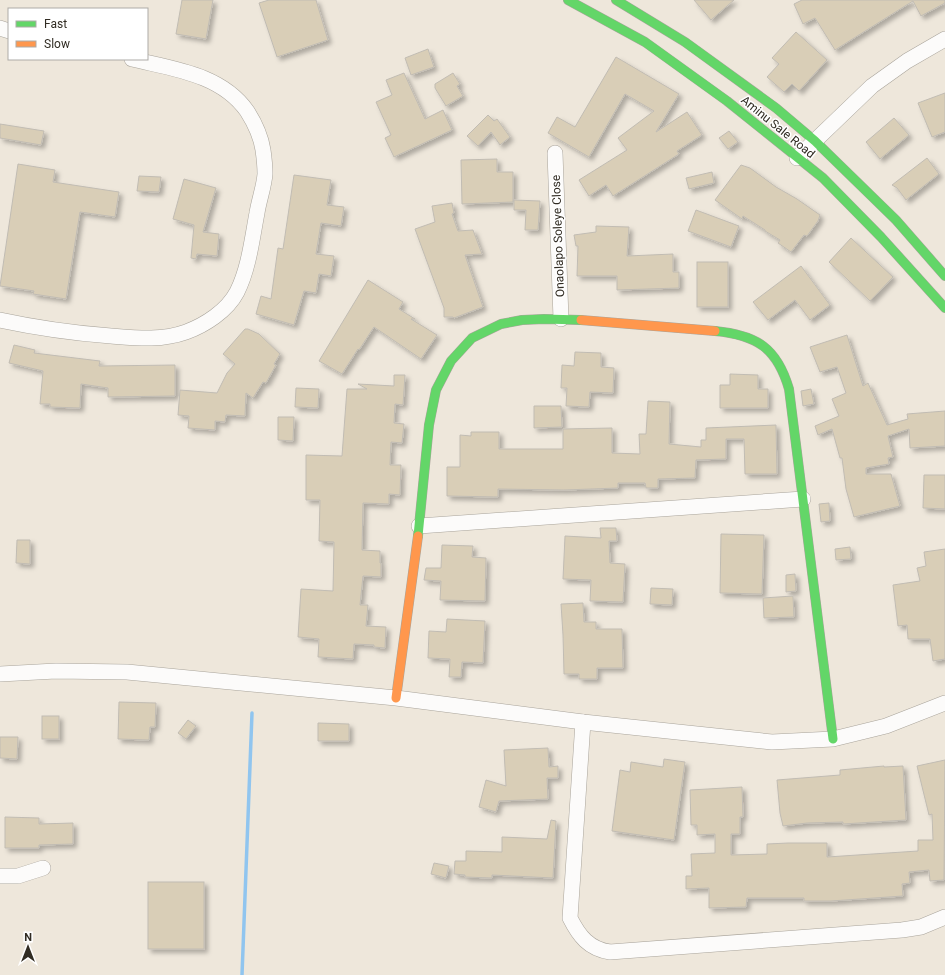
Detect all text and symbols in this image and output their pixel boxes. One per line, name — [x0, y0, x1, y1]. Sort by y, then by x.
legend — [8, 8, 148, 60]
text: Fast — [44, 17, 67, 31]
text: Slow — [44, 37, 70, 51]
street label: Aminu Sale Road — [738, 93, 818, 161]
street label: Onaolapo Soleye Close — [549, 175, 567, 297]
north arrow — [8, 927, 48, 967]
text: N — [24, 931, 32, 944]

